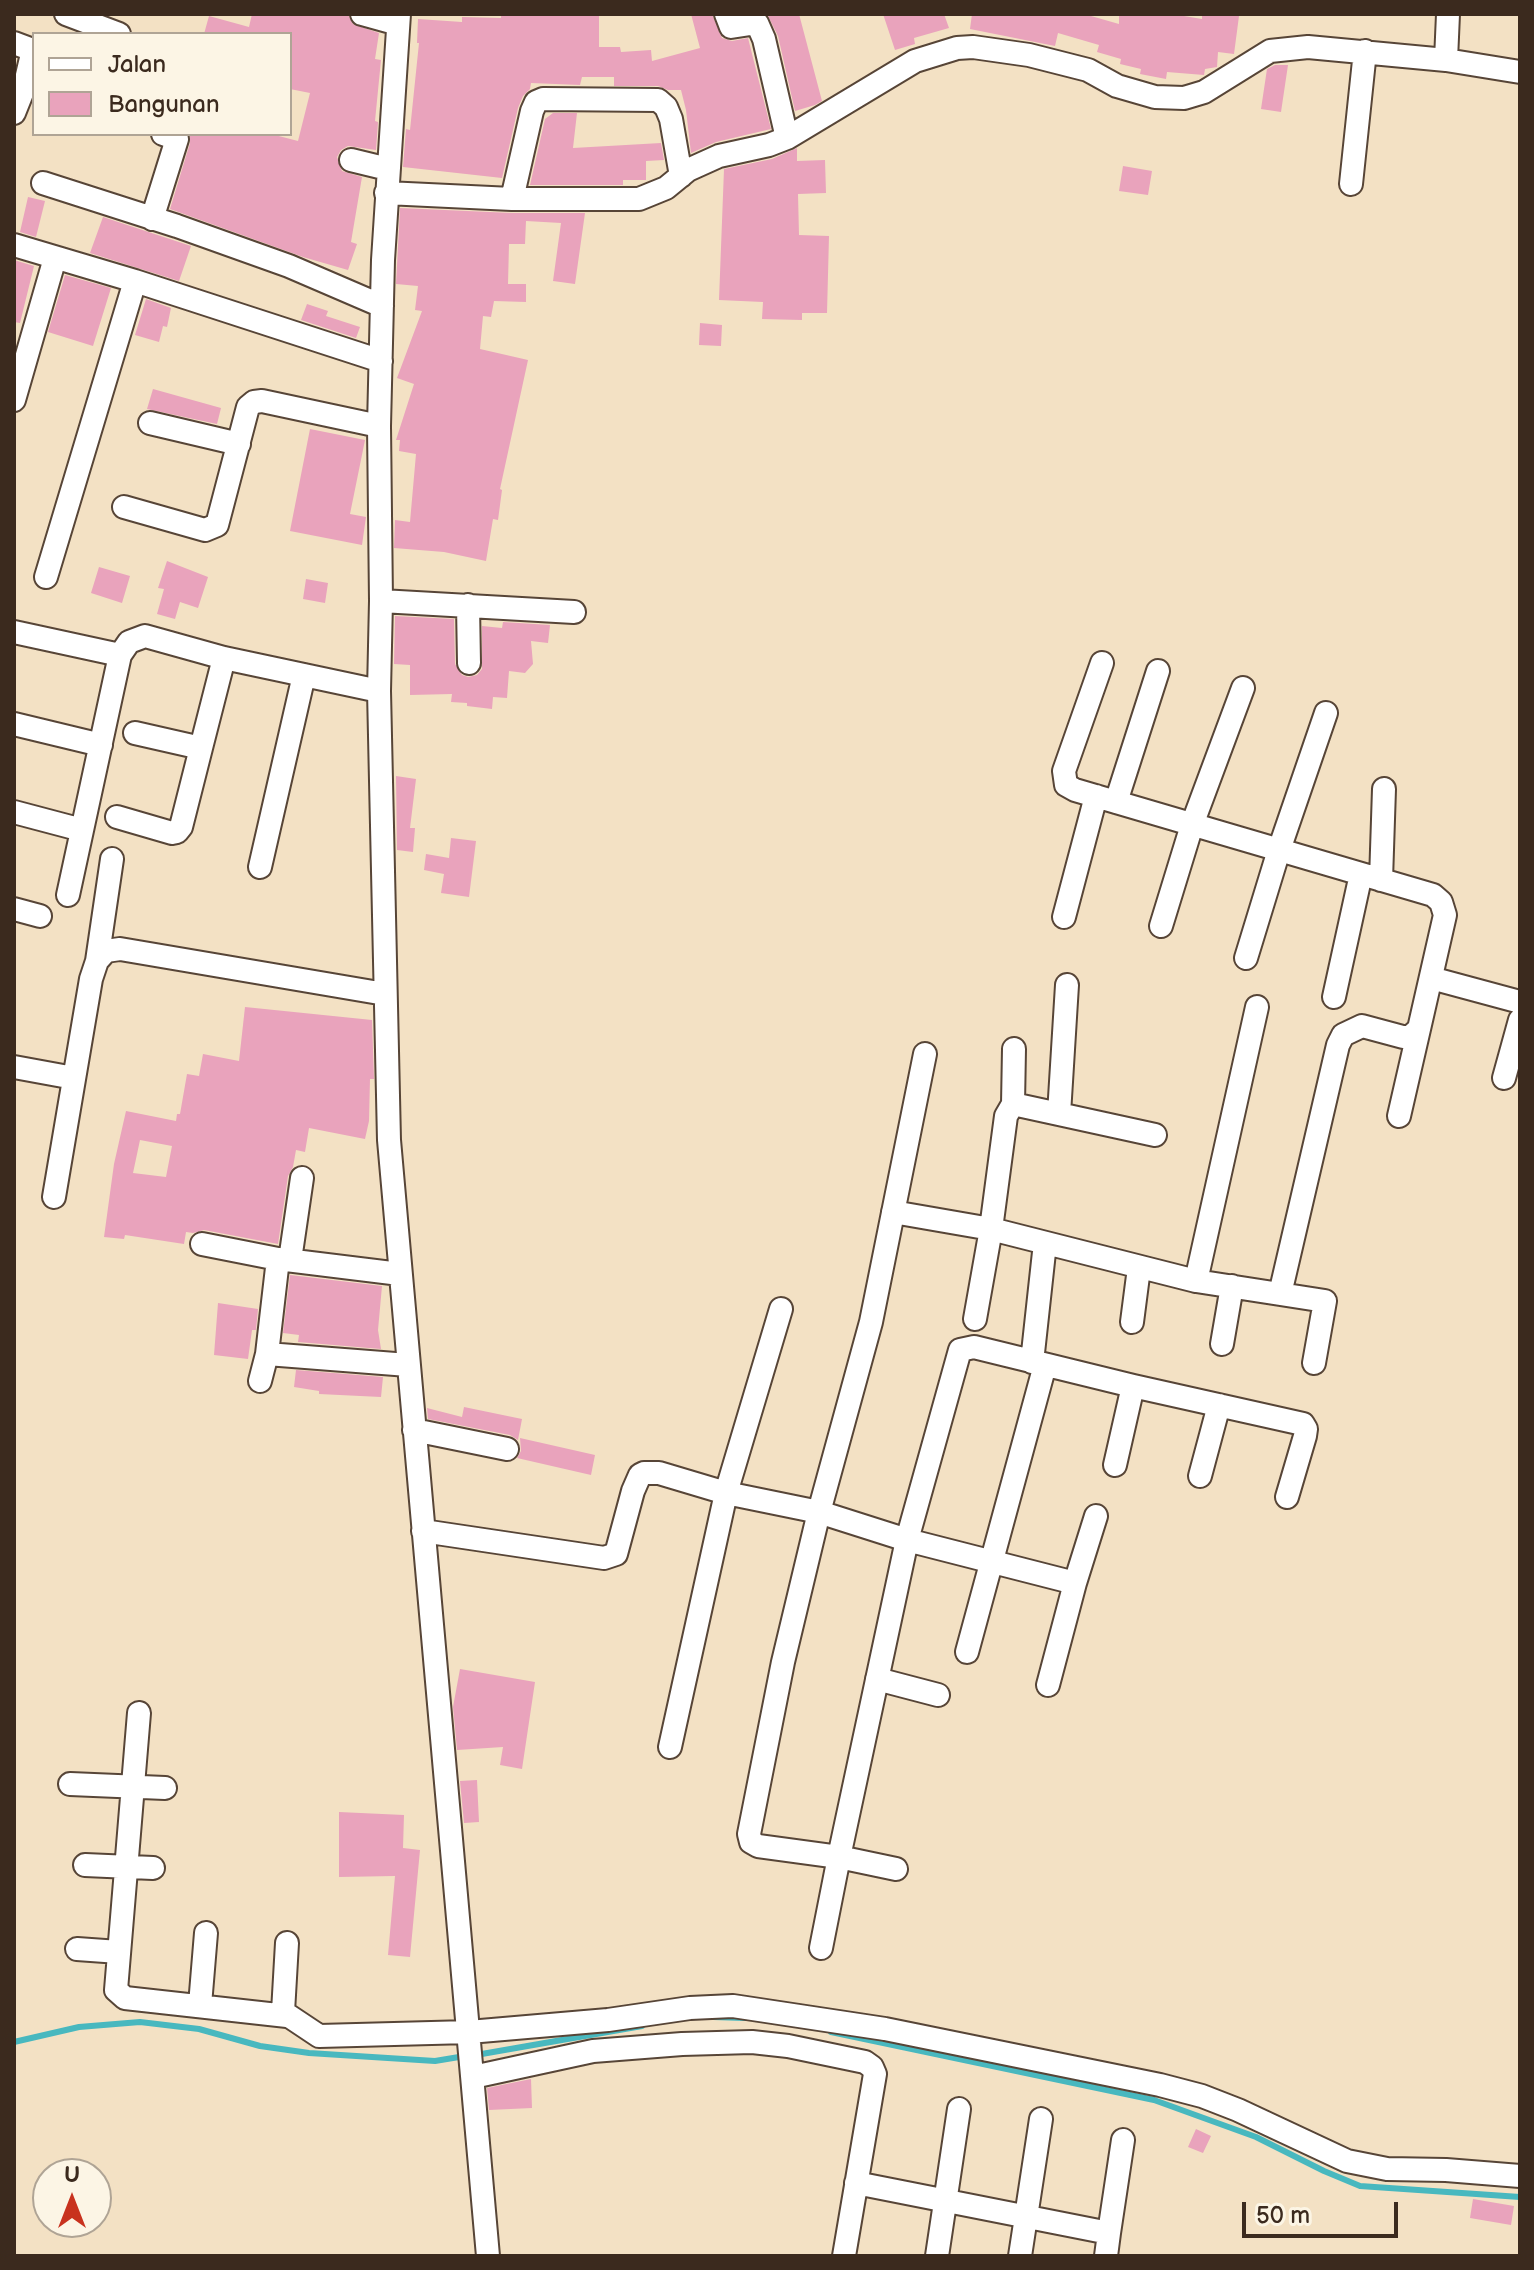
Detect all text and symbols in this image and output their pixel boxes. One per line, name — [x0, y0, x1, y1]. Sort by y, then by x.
legend — [32, 32, 292, 136]
text: Jalan — [108, 50, 166, 79]
text: Bangunan — [108, 90, 219, 119]
north arrow — [32, 2158, 112, 2238]
text: U — [64, 2162, 80, 2189]
scale bar — [1246, 2186, 1402, 2236]
text: 50 m — [1256, 2201, 1310, 2230]

